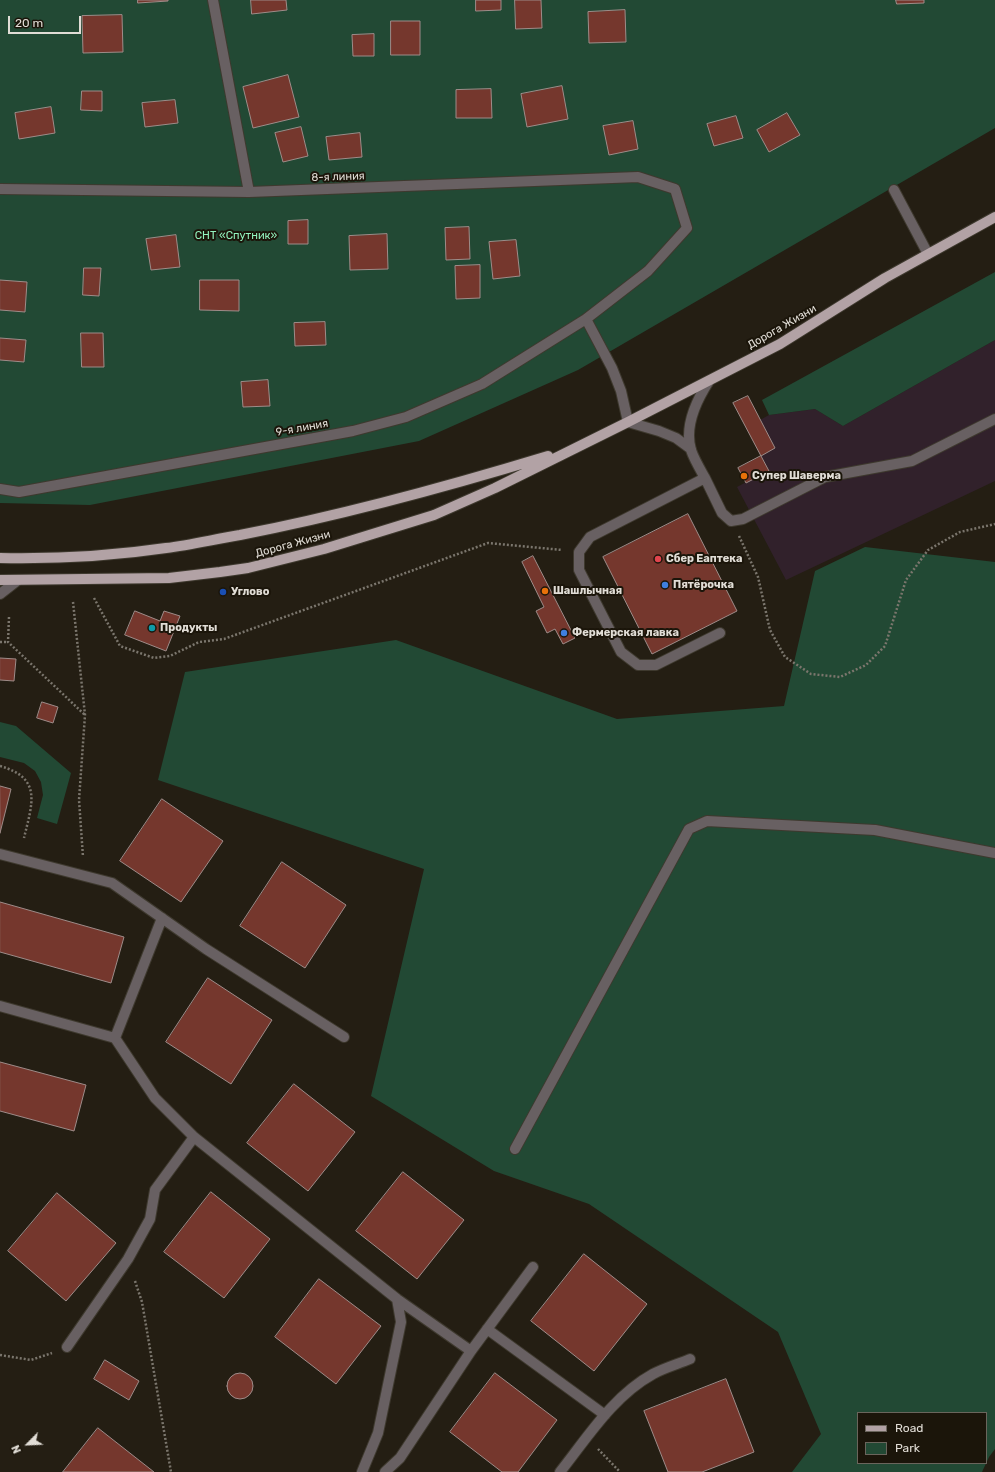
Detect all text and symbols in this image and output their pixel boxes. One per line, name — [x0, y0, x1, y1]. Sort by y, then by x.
scale bar — [10, 8, 83, 34]
text: 20 m — [15, 16, 43, 30]
street label: 8-я линия — [311, 169, 365, 185]
park label: СНТ «Спутник» — [195, 229, 277, 243]
street label: Дорога Жизни — [745, 302, 819, 352]
street label: 9-я линия — [275, 417, 329, 439]
place label: Супер Шаверма — [752, 469, 841, 483]
marker: Супер Шаверма — [739, 471, 749, 481]
street label: Дорога Жизни — [254, 528, 332, 560]
place label: Сбер Еаптека — [666, 552, 742, 566]
marker: Сбер Еаптека — [653, 554, 663, 564]
place label: Пятёрочка — [673, 578, 734, 592]
marker: Пятёрочка — [660, 580, 670, 590]
place label: Шашлычная — [553, 584, 622, 598]
place label: Углово — [231, 585, 269, 599]
marker: Шашлычная — [540, 586, 550, 596]
marker: Углово — [218, 587, 228, 597]
place label: Продукты — [160, 621, 217, 635]
marker: Продукты — [147, 623, 157, 633]
place label: Фермерская лавка — [572, 626, 679, 640]
marker: Фермерская лавка — [559, 628, 569, 638]
legend — [857, 1412, 987, 1464]
text: Road — [895, 1421, 923, 1435]
north arrow — [8, 1424, 48, 1464]
text: Park — [895, 1441, 920, 1455]
text: N — [9, 1443, 24, 1455]

